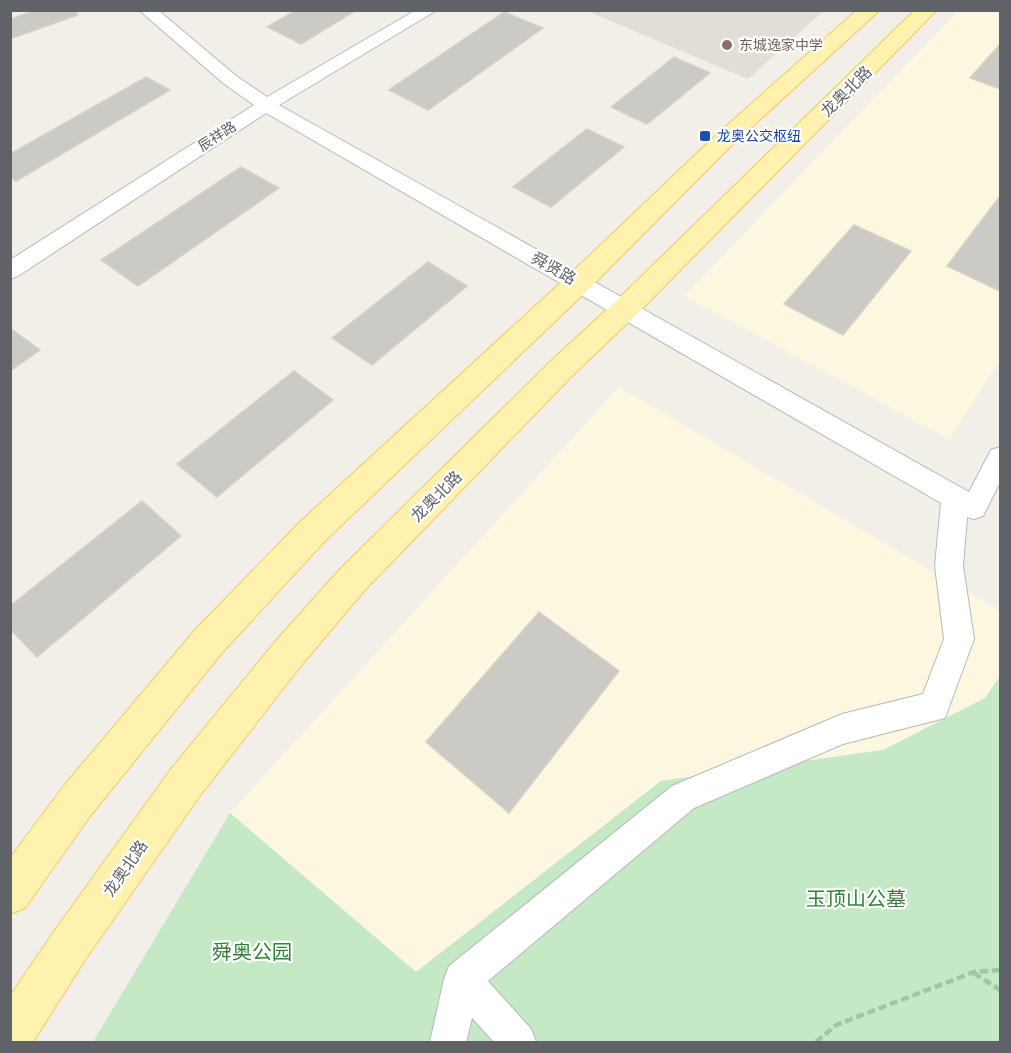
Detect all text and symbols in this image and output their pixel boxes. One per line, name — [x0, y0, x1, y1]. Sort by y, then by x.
place label: 东城逸家中学 — [739, 37, 823, 53]
marker: 东城逸家中学 — [720, 38, 734, 52]
street label: 龙奥北路 — [817, 62, 876, 121]
street label: 辰祥路 — [195, 118, 239, 154]
place label: 龙奥公交枢纽 — [717, 128, 801, 144]
marker: 龙奥公交枢纽 — [698, 129, 712, 143]
street label: 舜贤路 — [528, 248, 579, 288]
street label: 龙奥北路 — [407, 467, 466, 526]
street label: 龙奥北路 — [99, 837, 152, 900]
park label: 玉顶山公墓 — [806, 887, 906, 911]
park label: 舜奥公园 — [212, 940, 292, 964]

